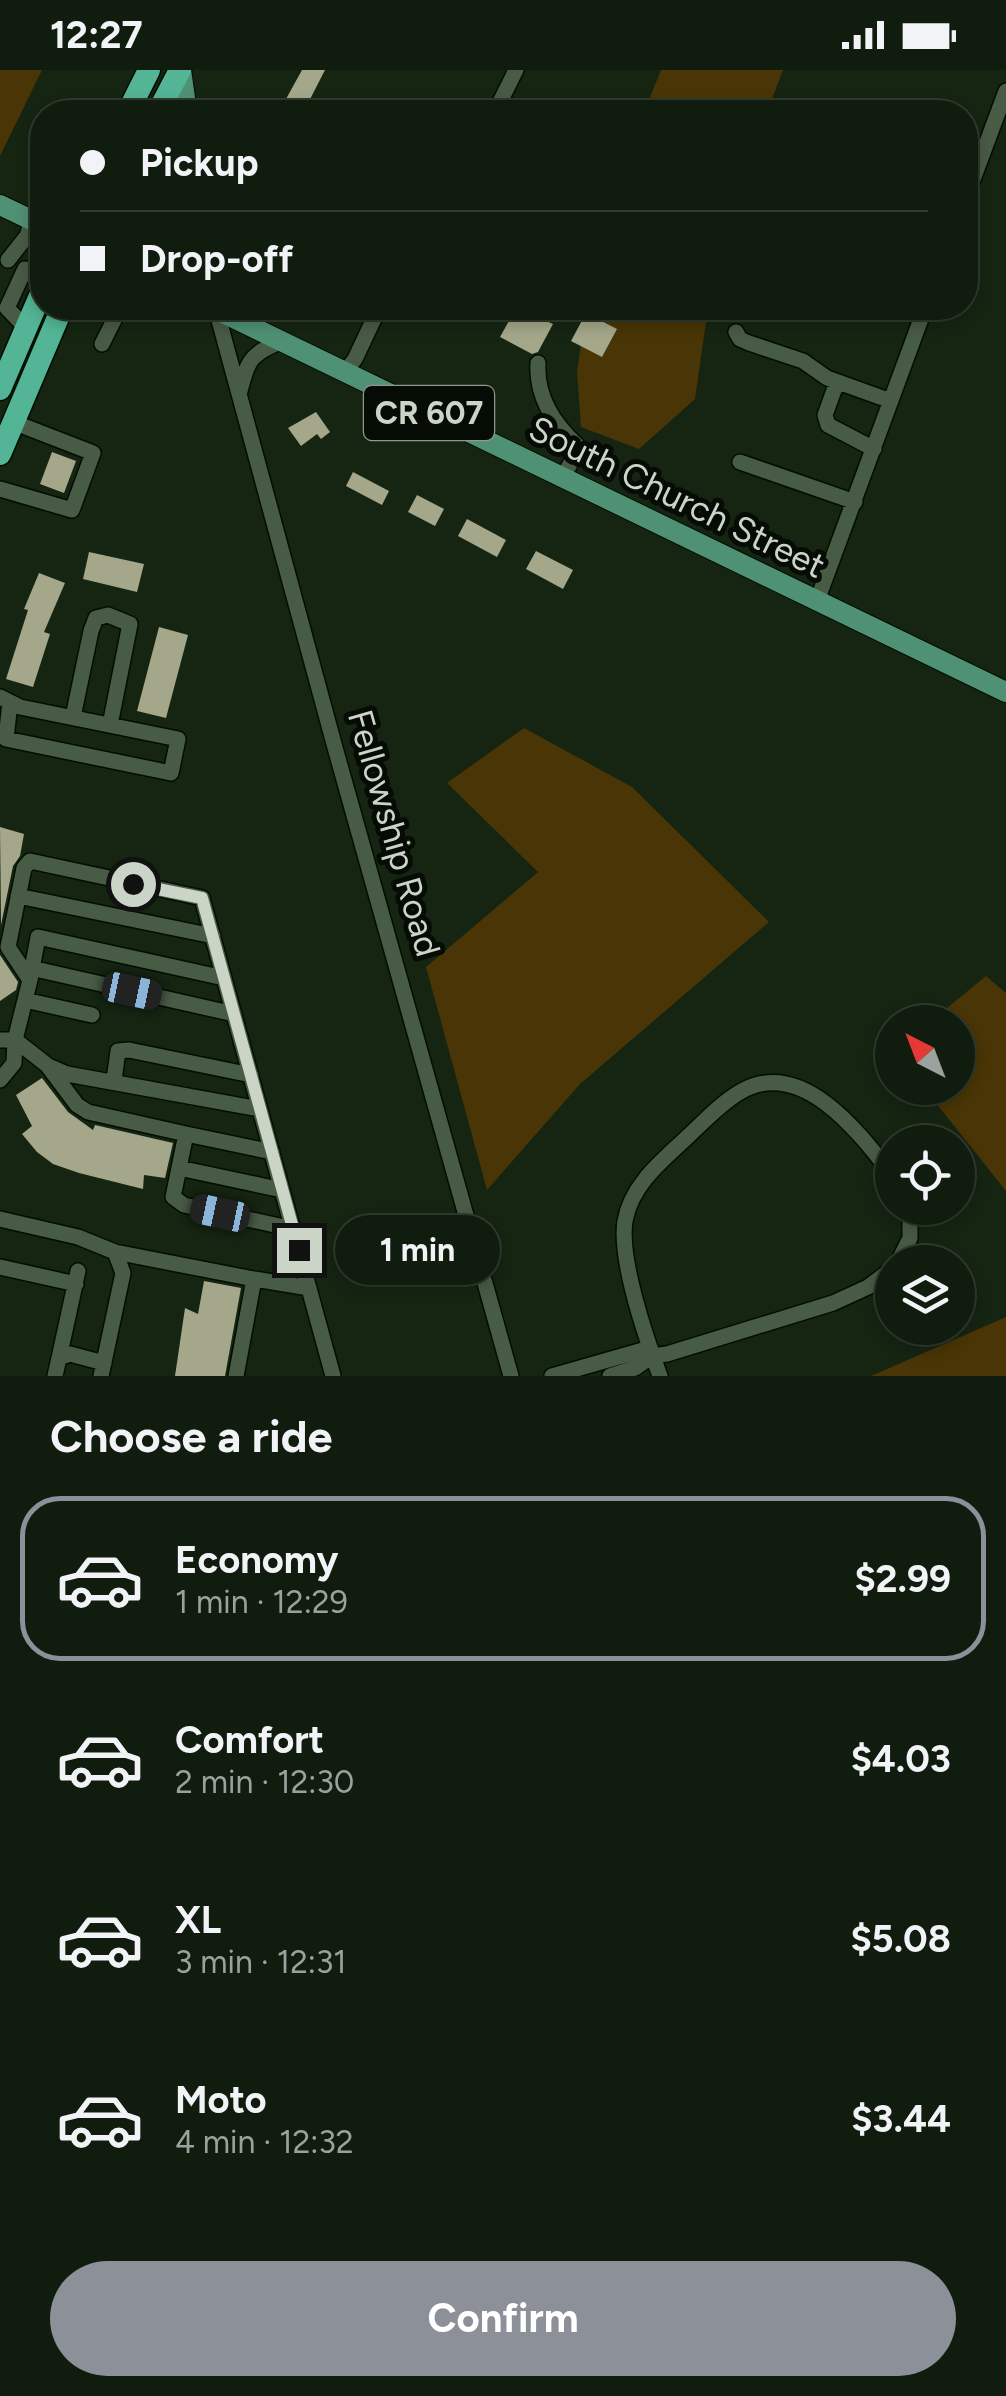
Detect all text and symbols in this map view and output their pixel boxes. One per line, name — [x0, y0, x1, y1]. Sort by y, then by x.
text: 12:27 — [50, 12, 143, 58]
text: Pickup — [140, 140, 258, 186]
text: Drop-off — [140, 236, 293, 282]
road number: CR 607 — [364, 386, 494, 440]
street label: South Church Street — [522, 407, 832, 587]
street label: Fellowship Road — [339, 705, 449, 961]
route start — [111, 862, 156, 907]
car — [100, 970, 164, 1012]
north arrow — [875, 1005, 975, 1105]
map controls — [875, 1005, 975, 1345]
button: locate — [875, 1125, 975, 1225]
car — [188, 1192, 252, 1234]
callout: 1 min — [334, 1215, 499, 1285]
route end — [277, 1228, 322, 1273]
text: 1 min — [380, 1231, 455, 1269]
button: layers — [875, 1245, 975, 1345]
text: Choose a ride — [50, 1409, 332, 1463]
icon: car — [55, 1534, 145, 1624]
text: Economy — [175, 1537, 338, 1583]
text: $2.99 — [854, 1556, 951, 1602]
text: 1 min · 12:29 — [175, 1583, 348, 1621]
icon: car — [55, 1714, 145, 1804]
text: Comfort — [175, 1717, 324, 1763]
text: $4.03 — [851, 1736, 951, 1782]
text: 2 min · 12:30 — [175, 1763, 354, 1801]
icon: car — [55, 1894, 145, 1984]
text: XL — [175, 1897, 221, 1943]
text: $5.08 — [851, 1916, 951, 1962]
text: 3 min · 12:31 — [175, 1943, 347, 1981]
icon: car — [55, 2074, 145, 2164]
text: Moto — [175, 2077, 267, 2123]
text: $3.44 — [851, 2096, 951, 2142]
text: 4 min · 12:32 — [175, 2123, 354, 2161]
button: Confirm — [50, 2261, 956, 2376]

